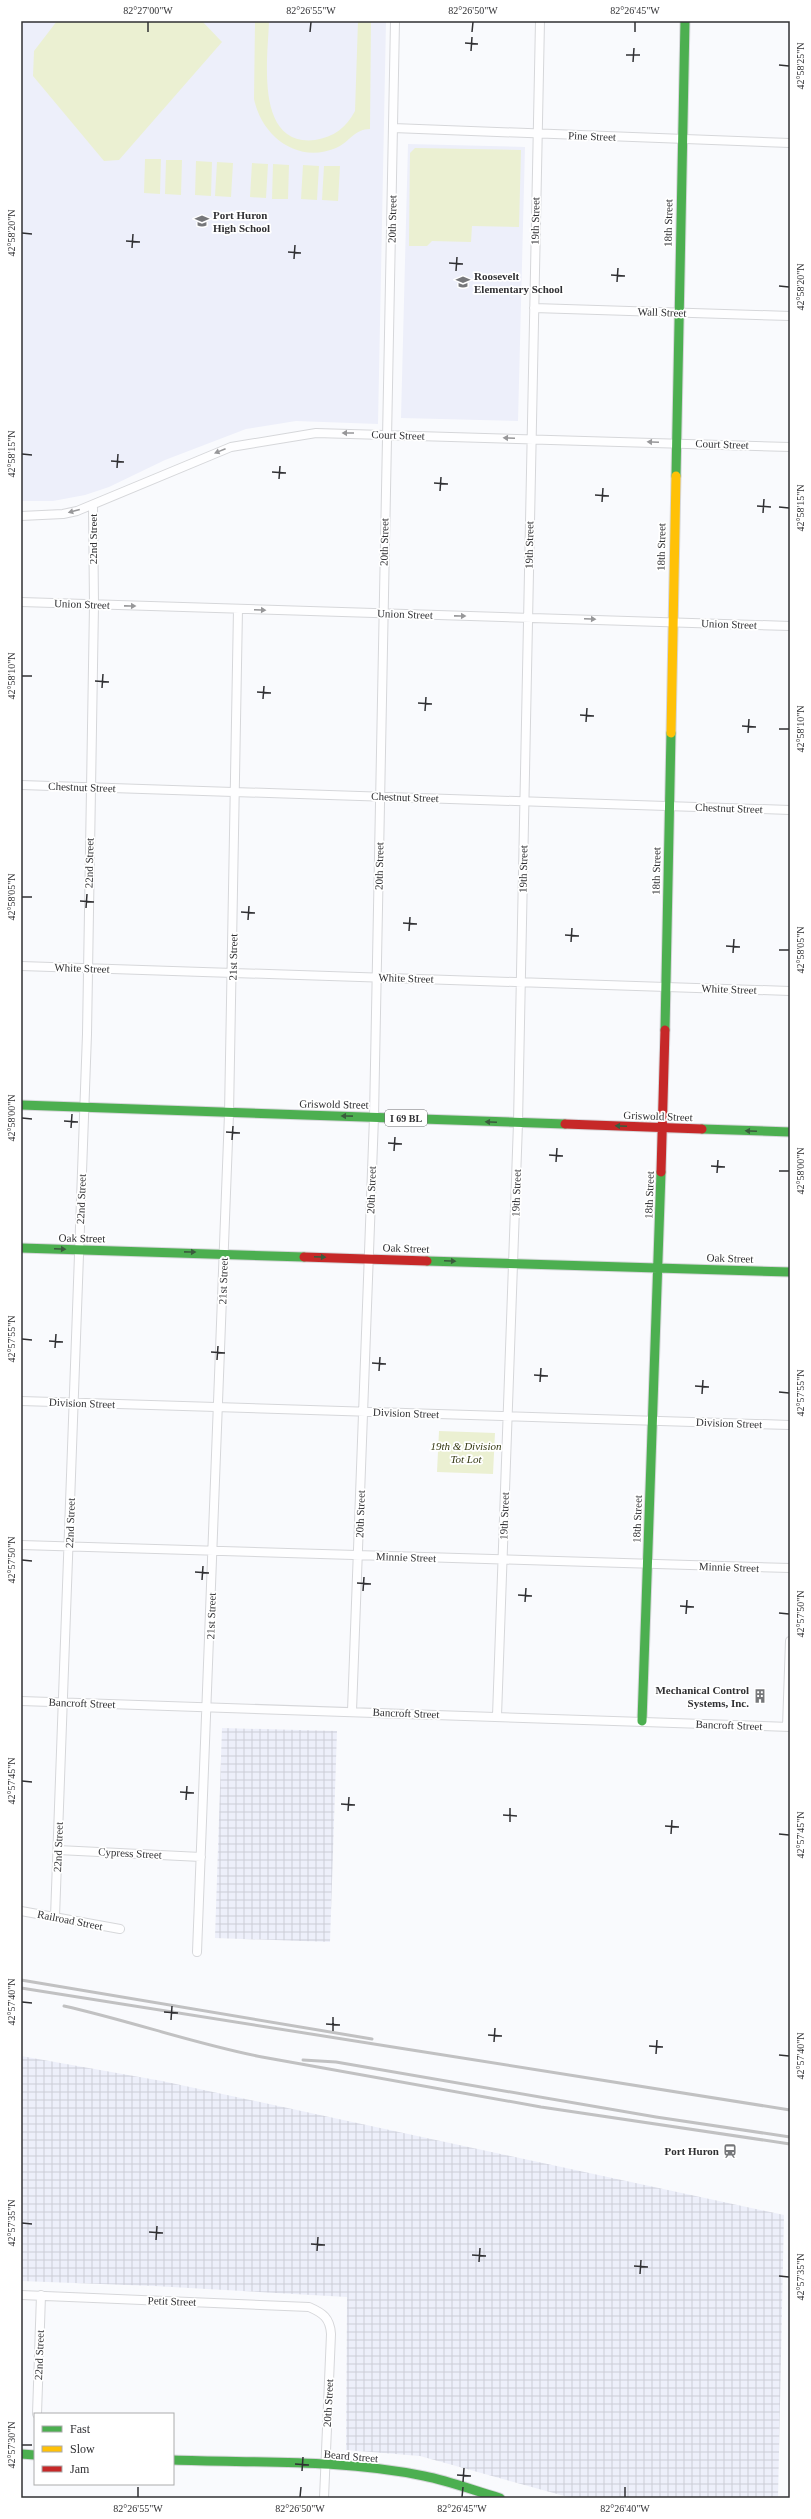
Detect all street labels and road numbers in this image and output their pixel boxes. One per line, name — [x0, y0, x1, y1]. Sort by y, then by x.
street label: Pine Street — [568, 129, 616, 143]
street label: 20th Street — [386, 195, 398, 243]
street label: 19th Street — [529, 197, 541, 245]
street label: 18th Street — [662, 199, 674, 247]
street label: Wall Street — [637, 305, 687, 319]
street label: Court Street — [371, 428, 425, 442]
street label: Court Street — [695, 437, 749, 451]
street label: 22nd Street — [87, 514, 99, 564]
street label: 20th Street — [378, 518, 390, 566]
street label: 19th Street — [523, 521, 535, 569]
street label: 18th Street — [655, 523, 667, 571]
street label: Union Street — [54, 597, 110, 611]
street label: Union Street — [377, 607, 433, 621]
street label: Union Street — [701, 617, 757, 631]
street label: Chestnut Street — [48, 780, 116, 794]
street label: Chestnut Street — [371, 790, 439, 804]
street label: Chestnut Street — [695, 801, 763, 815]
street label: 22nd Street — [83, 838, 95, 888]
street label: 20th Street — [373, 842, 385, 890]
street label: 19th Street — [517, 845, 529, 893]
street label: 18th Street — [650, 847, 662, 895]
street label: 21st Street — [227, 934, 239, 980]
street label: White Street — [54, 961, 110, 975]
street label: White Street — [378, 971, 434, 985]
street label: White Street — [701, 982, 757, 996]
street label: Griswold Street — [299, 1097, 369, 1111]
street label: Griswold Street — [623, 1109, 693, 1123]
road number: I 69 BL — [385, 1110, 427, 1126]
street label: 20th Street — [364, 1166, 378, 1214]
street label: 19th Street — [509, 1169, 523, 1217]
street label: 18th Street — [642, 1171, 656, 1219]
street label: 22nd Street — [74, 1174, 88, 1224]
street label: Oak Street — [59, 1232, 105, 1244]
street label: Oak Street — [382, 1241, 430, 1255]
street label: Oak Street — [706, 1251, 754, 1265]
street label: 21st Street — [216, 1257, 230, 1305]
street label: Division Street — [49, 1396, 115, 1410]
street label: Division Street — [373, 1406, 439, 1420]
street label: Division Street — [696, 1416, 762, 1430]
street label: 20th Street — [353, 1490, 367, 1538]
street label: 19th Street — [497, 1492, 511, 1540]
street label: 18th Street — [630, 1495, 644, 1543]
street label: 22nd Street — [63, 1498, 77, 1548]
street label: Minnie Street — [376, 1550, 436, 1564]
street label: Minnie Street — [699, 1560, 759, 1574]
street label: 21st Street — [204, 1592, 218, 1640]
street label: Bancroft Street — [48, 1696, 116, 1710]
street label: Bancroft Street — [372, 1706, 440, 1720]
street label: Bancroft Street — [695, 1718, 763, 1732]
street label: 22nd Street — [51, 1822, 65, 1872]
street label: Cypress Street — [98, 1845, 162, 1861]
street label: Railroad Street — [36, 1908, 104, 1932]
street label: Petit Street — [148, 2294, 196, 2308]
street label: 22nd Street — [32, 2330, 46, 2380]
street label: 20th Street — [321, 2379, 335, 2427]
street label: Beard Street — [323, 2448, 379, 2464]

